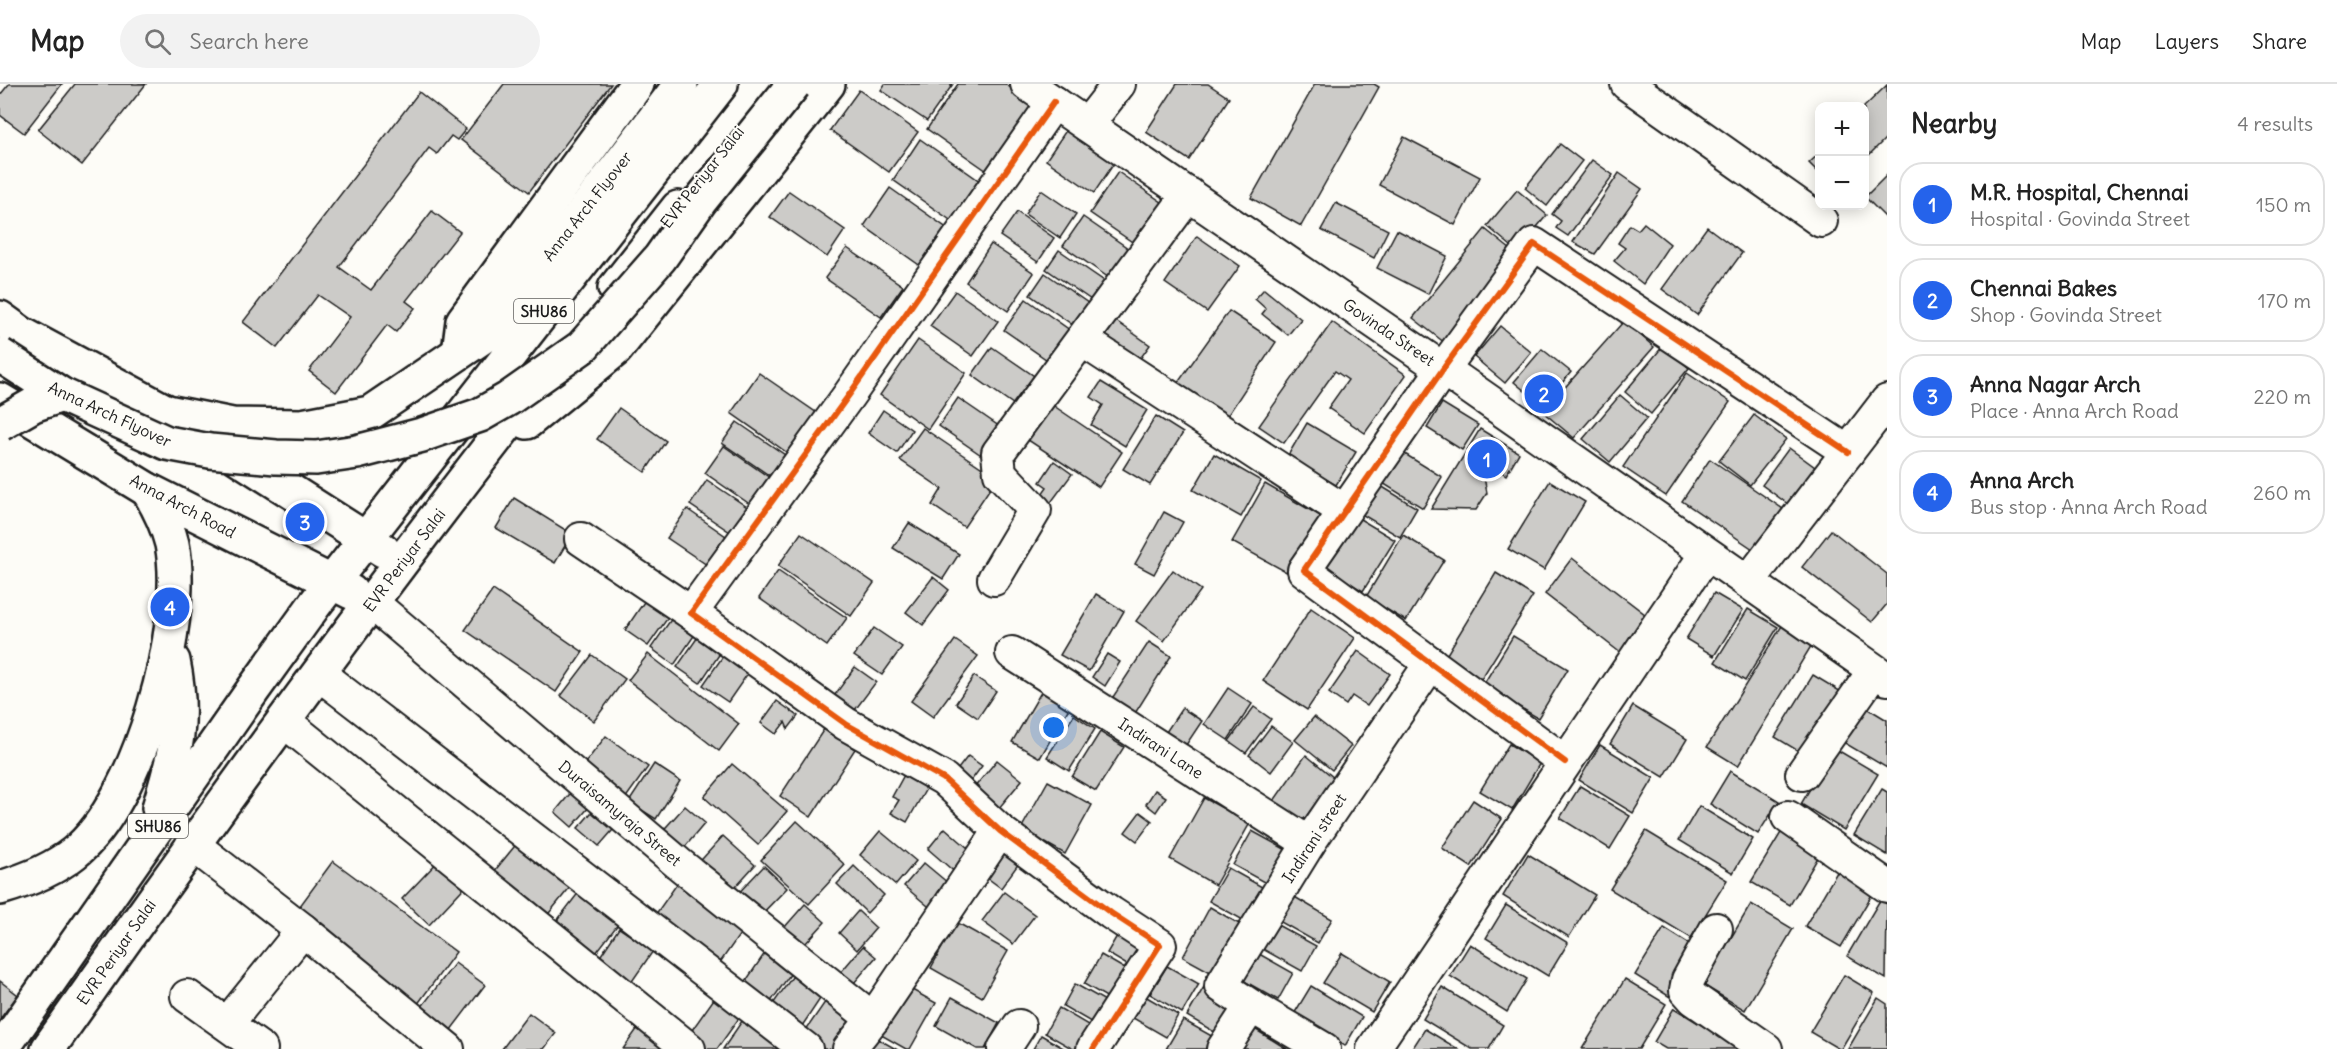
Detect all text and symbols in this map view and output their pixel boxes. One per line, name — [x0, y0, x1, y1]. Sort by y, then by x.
search box — [120, 14, 540, 68]
text: Map — [30, 23, 84, 59]
icon: search — [141, 25, 174, 58]
text: Search here — [189, 27, 309, 55]
text: Map — [2081, 28, 2121, 55]
text: Layers — [2154, 28, 2219, 55]
text: Share — [2252, 28, 2307, 55]
map controls — [1815, 102, 1869, 210]
button: + — [1815, 102, 1869, 156]
text: Nearby — [1911, 107, 1997, 140]
text: 4 results — [2237, 111, 2313, 136]
street label: EVR Periyar Salai — [656, 122, 748, 232]
street label: Anna Arch Flyover — [538, 147, 636, 265]
button: − — [1815, 156, 1869, 210]
text: M.R. Hospital, Chennai — [1970, 178, 2189, 206]
text: 1 — [1929, 192, 1936, 217]
text: 150 m — [2256, 192, 2311, 217]
text: Hospital · Govinda Street — [1970, 206, 2190, 231]
text: Chennai Bakes — [1970, 274, 2117, 302]
text: 2 — [1927, 288, 1938, 313]
text: 170 m — [2258, 288, 2311, 313]
street label: Govinda Street — [1339, 294, 1439, 370]
road number: SHU86 — [514, 299, 574, 323]
text: Shop · Govinda Street — [1970, 302, 2162, 327]
text: Anna Nagar Arch — [1970, 370, 2141, 398]
pin: 2 — [1524, 372, 1564, 416]
street label: Anna Arch Flyover — [45, 377, 175, 451]
text: 3 — [1927, 384, 1938, 409]
text: 220 m — [2254, 384, 2311, 409]
text: Place · Anna Arch Road — [1970, 398, 2179, 423]
pin: 1 — [1468, 436, 1506, 482]
text: Anna Arch — [1970, 466, 2074, 494]
street label: Anna Arch Road — [127, 470, 239, 542]
text: 4 — [1927, 480, 1938, 505]
text: 260 m — [2253, 480, 2311, 505]
text: Bus stop · Anna Arch Road — [1970, 494, 2207, 519]
pin: 3 — [286, 500, 324, 544]
street label: EVR Periyar Salai — [359, 504, 449, 616]
pin: 4 — [150, 584, 190, 630]
your location — [1039, 713, 1068, 742]
street label: Indirani Lane — [1115, 713, 1207, 783]
street label: Duraisamyraja Street — [555, 756, 686, 871]
street label: Indirani street — [1278, 789, 1351, 886]
road number: SHU86 — [128, 814, 188, 838]
street label: EVR Periyar Salai — [72, 895, 160, 1009]

